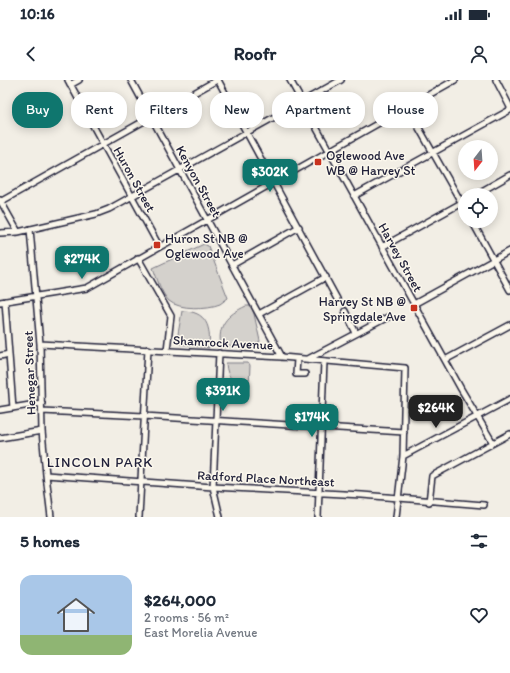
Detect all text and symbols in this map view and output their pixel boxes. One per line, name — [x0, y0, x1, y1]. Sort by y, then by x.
text: 10:16 — [20, 5, 55, 23]
icon: back — [20, 43, 42, 65]
text: Roofr — [234, 43, 276, 65]
icon: person — [468, 43, 490, 65]
chip: Buy — [12, 92, 63, 128]
chip: Rent — [71, 92, 127, 128]
chip: Filters — [135, 92, 202, 128]
chip: New — [210, 92, 264, 128]
chip: Apartment — [272, 92, 365, 128]
chip: House — [373, 92, 438, 128]
north arrow — [458, 140, 498, 180]
map controls — [458, 140, 498, 228]
street label: Kenyon Street — [173, 143, 224, 220]
street label: Huron Street — [110, 144, 159, 215]
place label: Oglewood Ave WB @ Harvey St — [326, 148, 415, 178]
marker: Oglewood Ave WB @ Harvey St — [313, 157, 323, 167]
pin: $302K — [242, 159, 298, 193]
text: $302K — [252, 164, 288, 179]
button: locate — [458, 188, 498, 228]
street label: Harvey Street — [375, 220, 426, 294]
place label: Huron St NB @ Oglewood Ave — [165, 231, 248, 261]
marker: Huron St NB @ Oglewood Ave — [152, 240, 162, 250]
pin: $274K — [54, 246, 110, 280]
text: $274K — [64, 251, 100, 266]
place label: Harvey St NB @ Springdale Ave — [319, 294, 406, 324]
marker: Harvey St NB @ Springdale Ave — [409, 303, 419, 313]
street label: Henegar Street — [21, 330, 38, 415]
street label: Shamrock Avenue — [173, 332, 273, 353]
pin: $391K — [195, 378, 251, 412]
text: $391K — [206, 383, 240, 398]
pin: $264K — [408, 395, 464, 429]
text: $264K — [418, 400, 454, 415]
pin: $174K — [284, 404, 340, 438]
text: $174K — [294, 409, 330, 424]
district label: LINCOLN PARK — [47, 454, 153, 471]
street label: Radford Place Northeast — [197, 467, 335, 490]
icon: filters — [468, 530, 490, 552]
text: 5 homes — [20, 531, 80, 551]
text: $264,000 — [144, 590, 216, 610]
icon: home — [52, 591, 100, 639]
icon: heart — [468, 604, 490, 626]
text: 2 rooms · 56 m² — [144, 610, 229, 625]
text: East Morelia Avenue — [144, 625, 257, 640]

